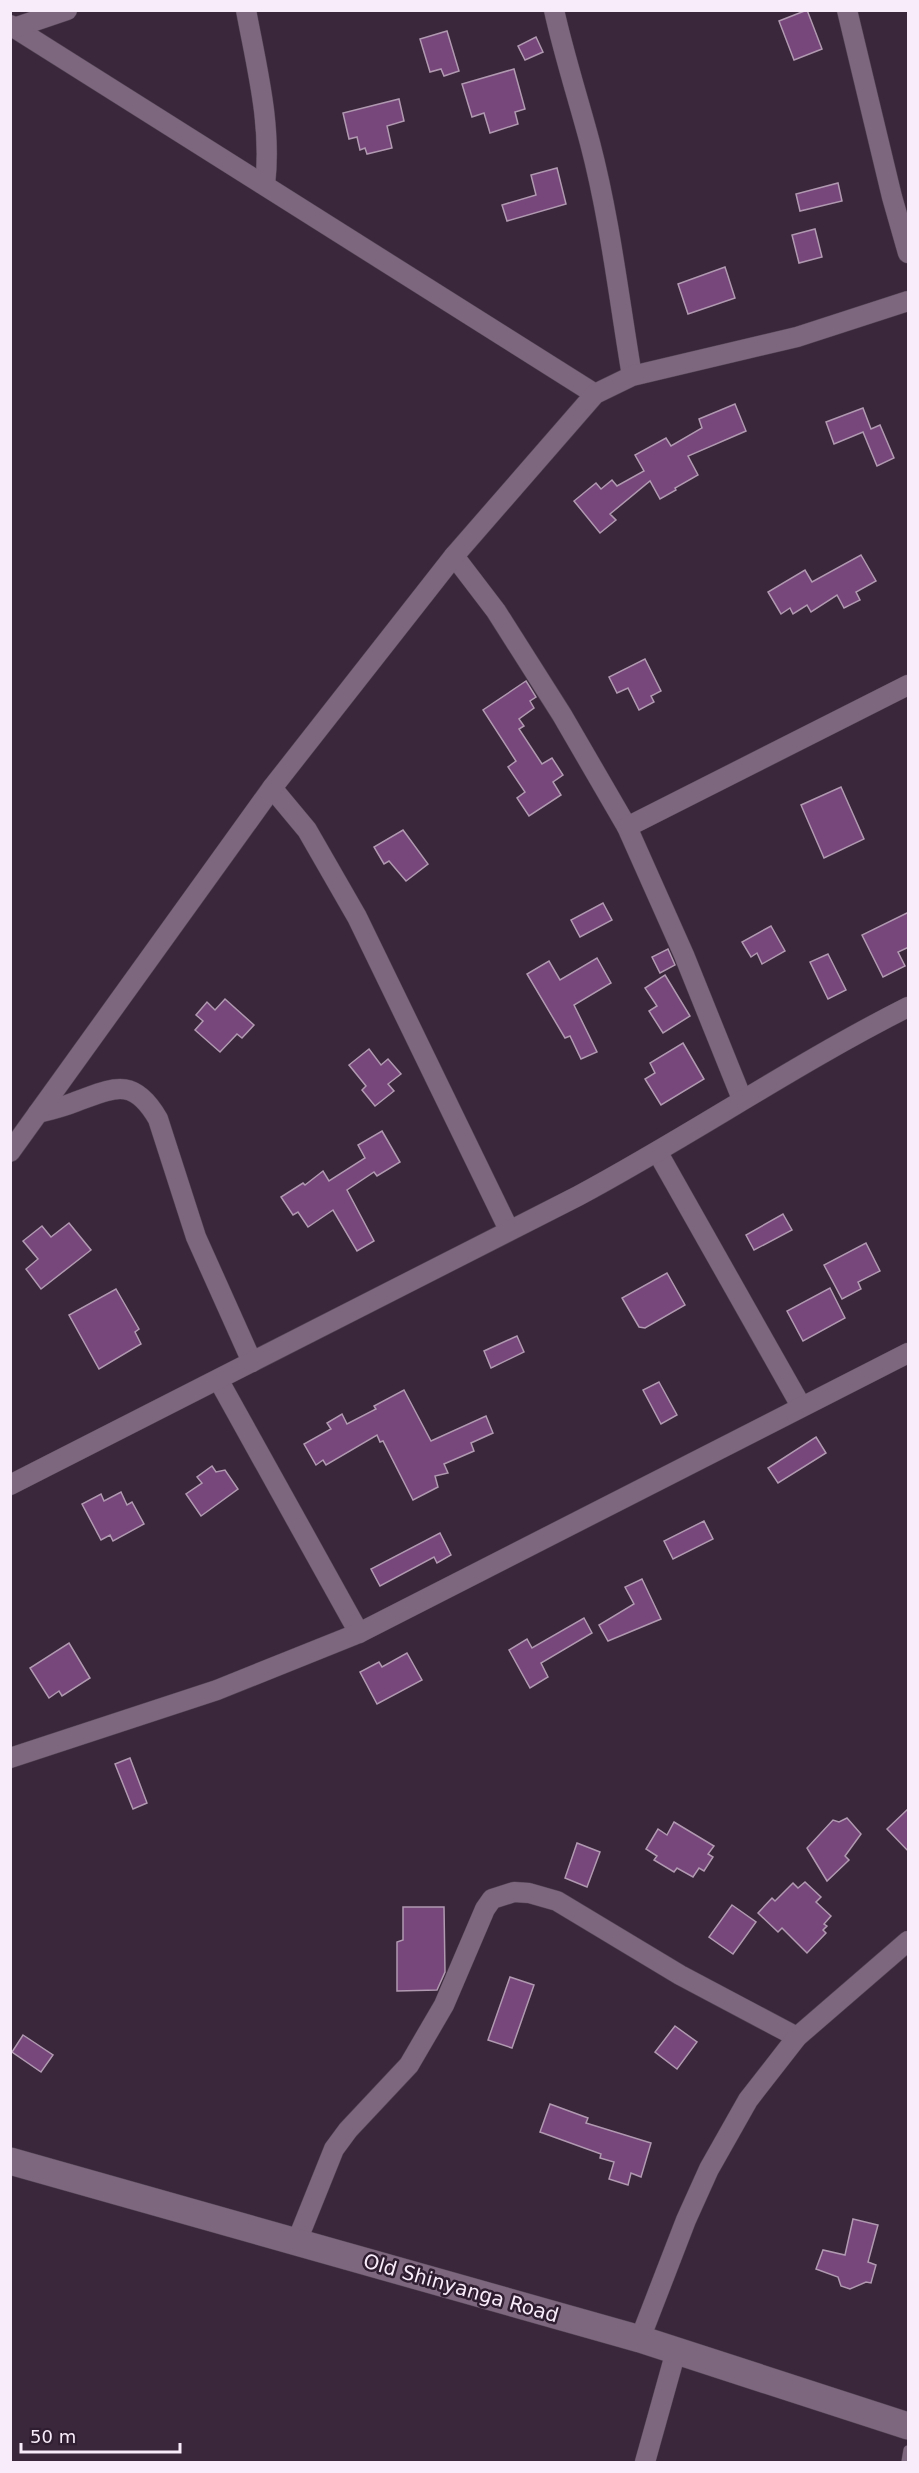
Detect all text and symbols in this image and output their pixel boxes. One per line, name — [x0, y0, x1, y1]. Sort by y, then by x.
street label: Old Shinyanga Road — [360, 2249, 562, 2327]
scale bar — [21, 2416, 180, 2454]
text: 50 m — [30, 2426, 76, 2447]

